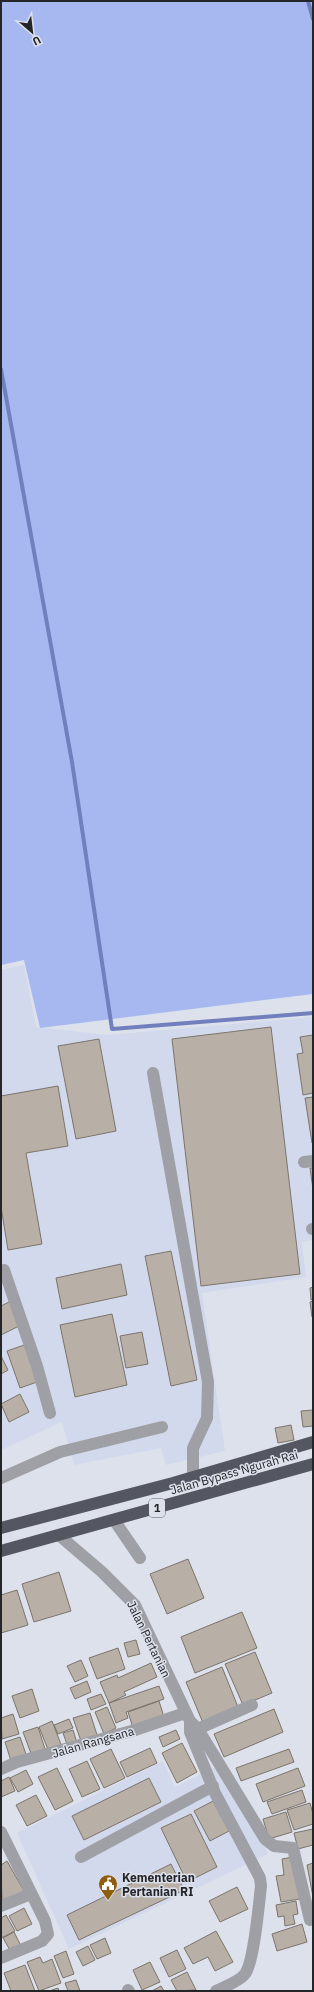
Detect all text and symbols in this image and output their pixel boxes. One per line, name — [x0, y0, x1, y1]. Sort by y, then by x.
north arrow — [12, 12, 52, 52]
text: U — [30, 33, 43, 49]
street label: Jalan Bypass Ngurah Rai — [168, 1447, 300, 1497]
road number: 1 — [149, 1499, 165, 1517]
street label: Jalan Pertanian — [124, 1598, 174, 1680]
street label: Jalan Rangsana — [50, 1723, 136, 1761]
place label: Kementerian Pertanian RI — [122, 1870, 195, 1899]
public building icon: Kementerian Pertanian RI — [97, 1873, 119, 1901]

